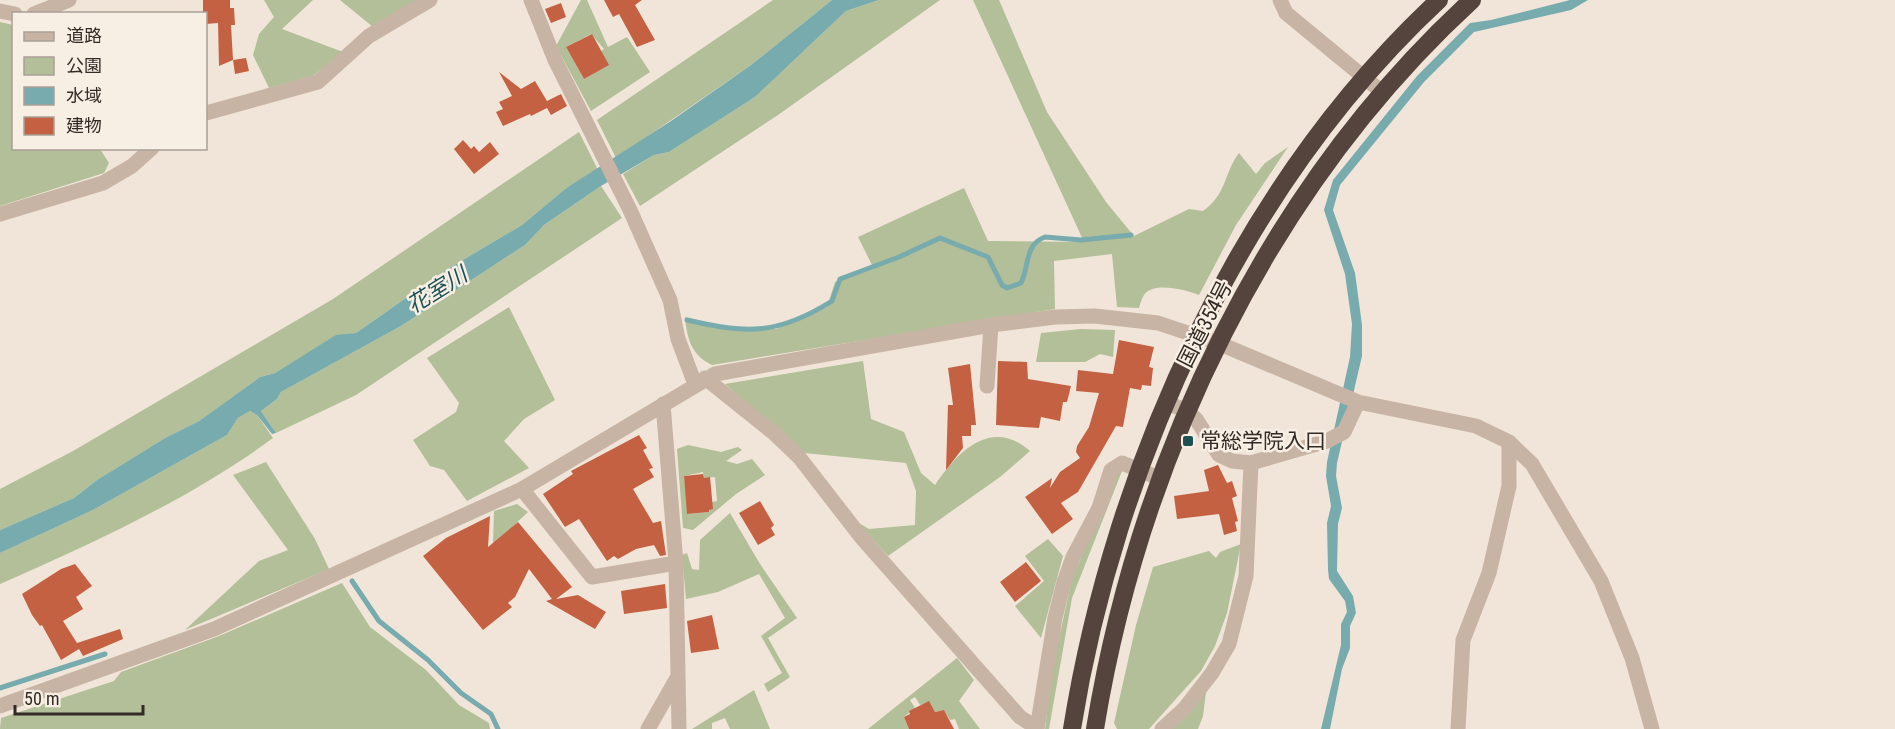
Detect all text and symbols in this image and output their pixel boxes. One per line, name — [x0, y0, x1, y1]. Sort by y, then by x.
legend — [12, 12, 207, 150]
text: 道路 — [66, 25, 102, 46]
text: 公園 — [66, 55, 102, 76]
text: 水域 — [66, 85, 102, 106]
text: 建物 — [66, 115, 102, 136]
water label: 花室川 — [402, 261, 473, 318]
street label: 国道354号 — [1173, 277, 1237, 371]
place label: 常総学院入口 — [1200, 429, 1326, 453]
marker: 常総学院入口 — [1181, 434, 1195, 448]
scale bar — [15, 678, 142, 716]
text: 50 m — [24, 688, 59, 709]

